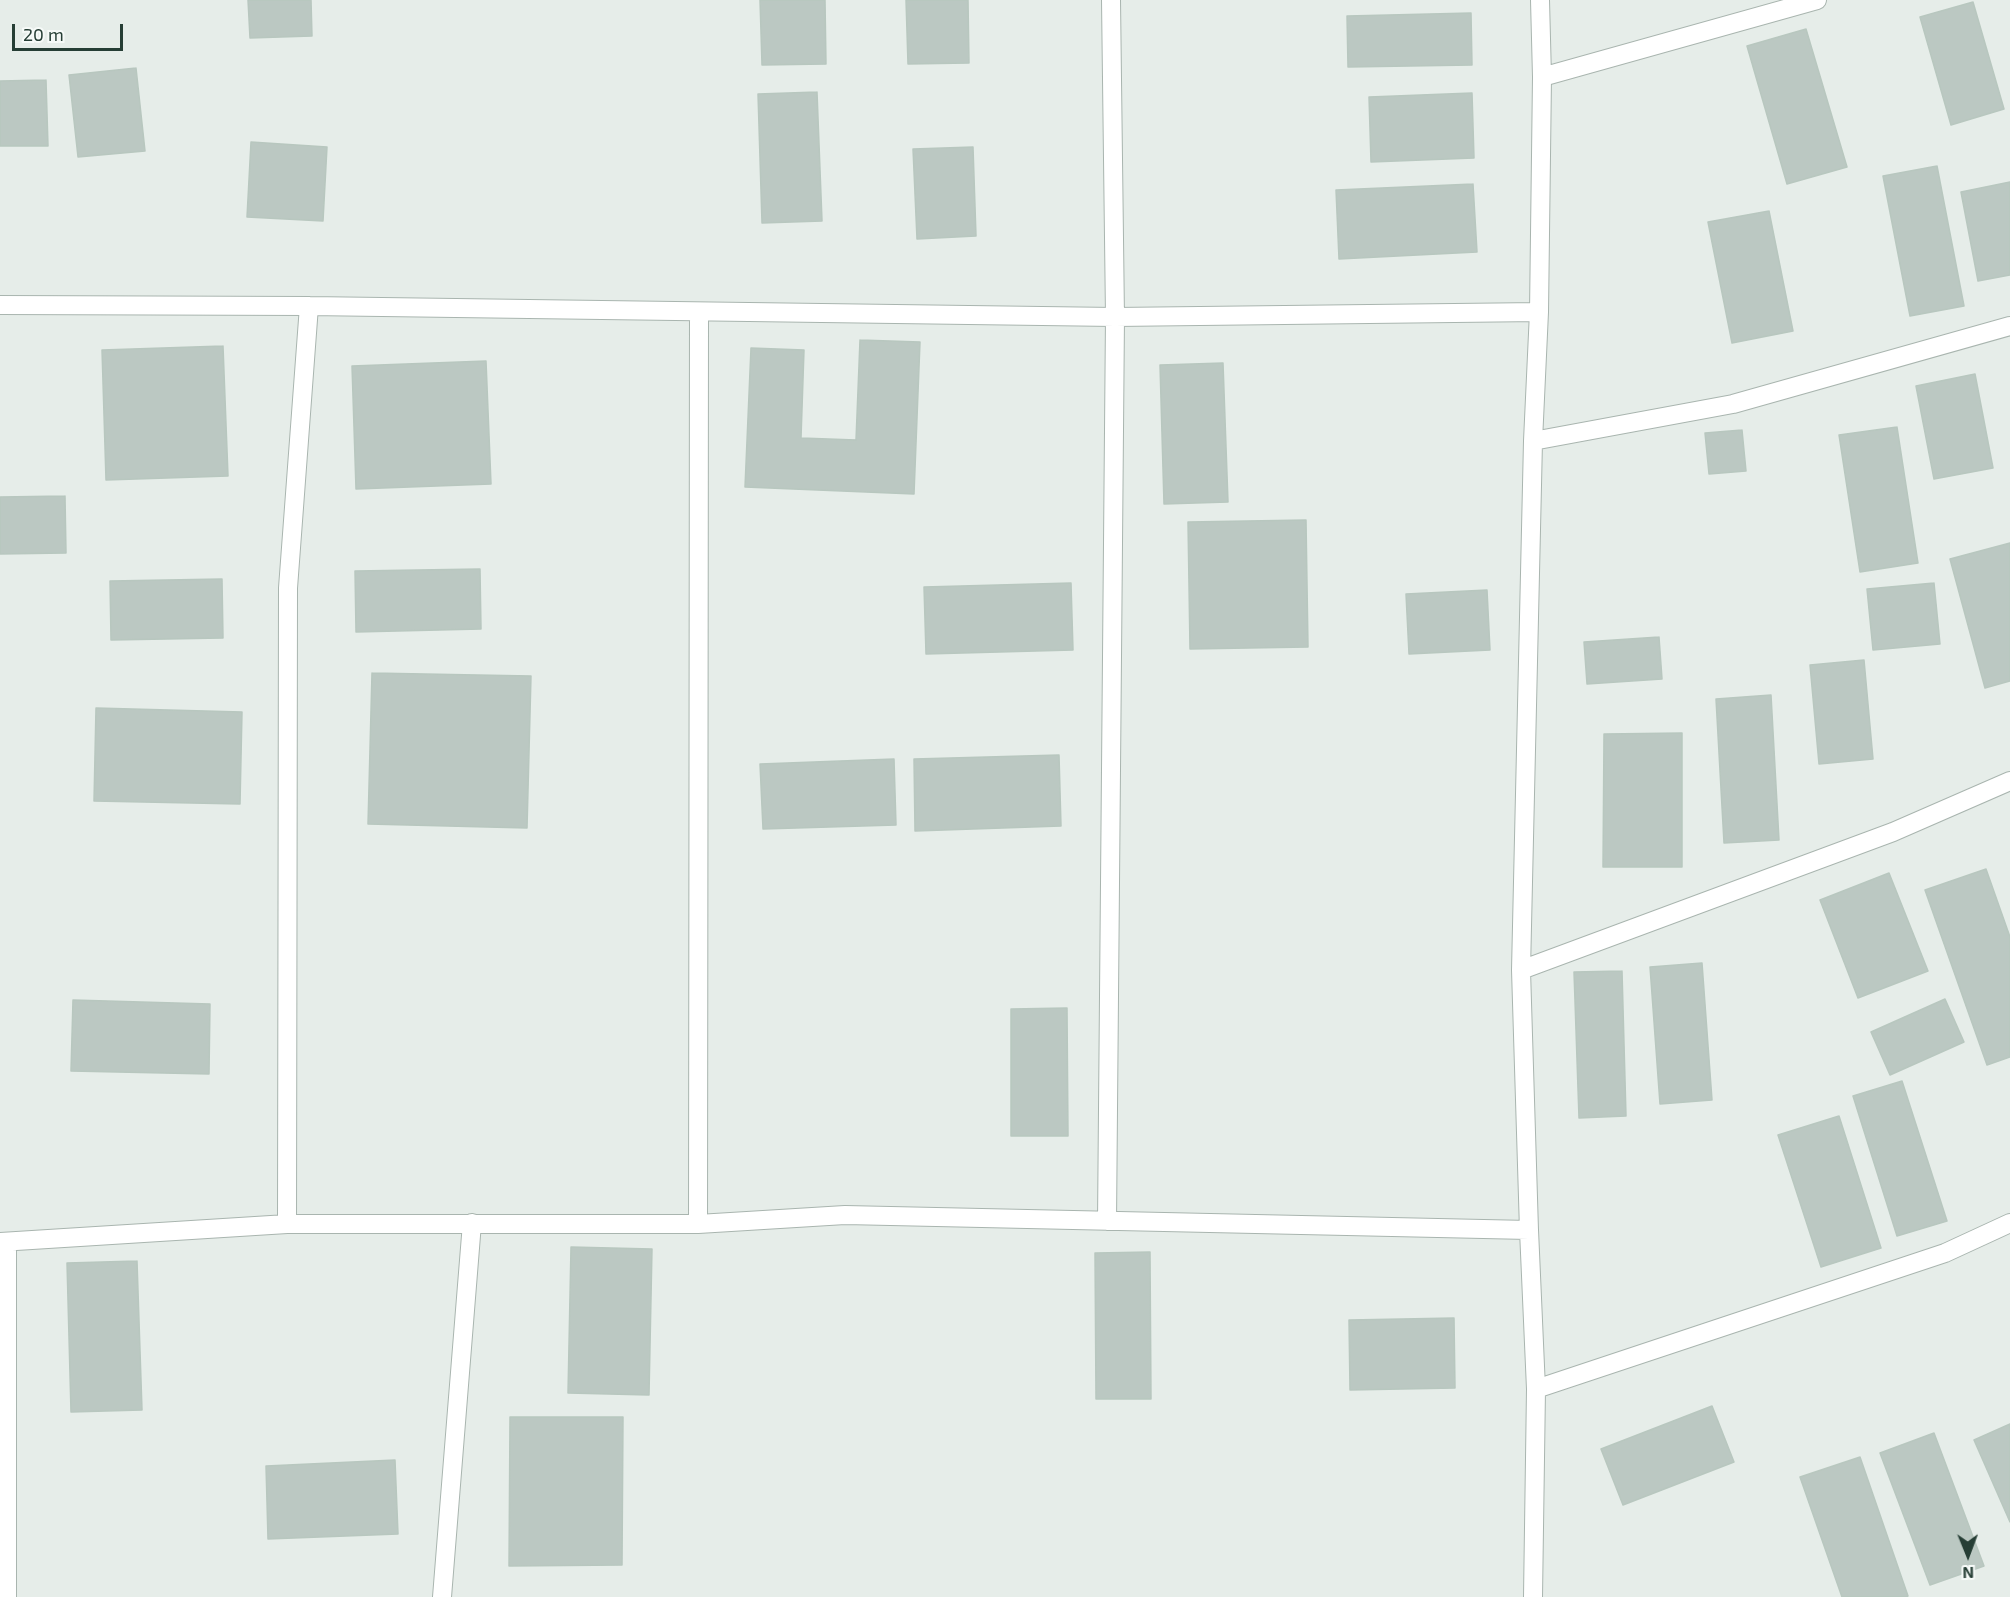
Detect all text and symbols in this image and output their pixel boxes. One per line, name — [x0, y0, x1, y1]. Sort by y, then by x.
scale bar — [15, 12, 126, 50]
text: 20 m — [23, 23, 64, 45]
north arrow — [1938, 1525, 1998, 1585]
text: N — [1962, 1564, 1974, 1583]

